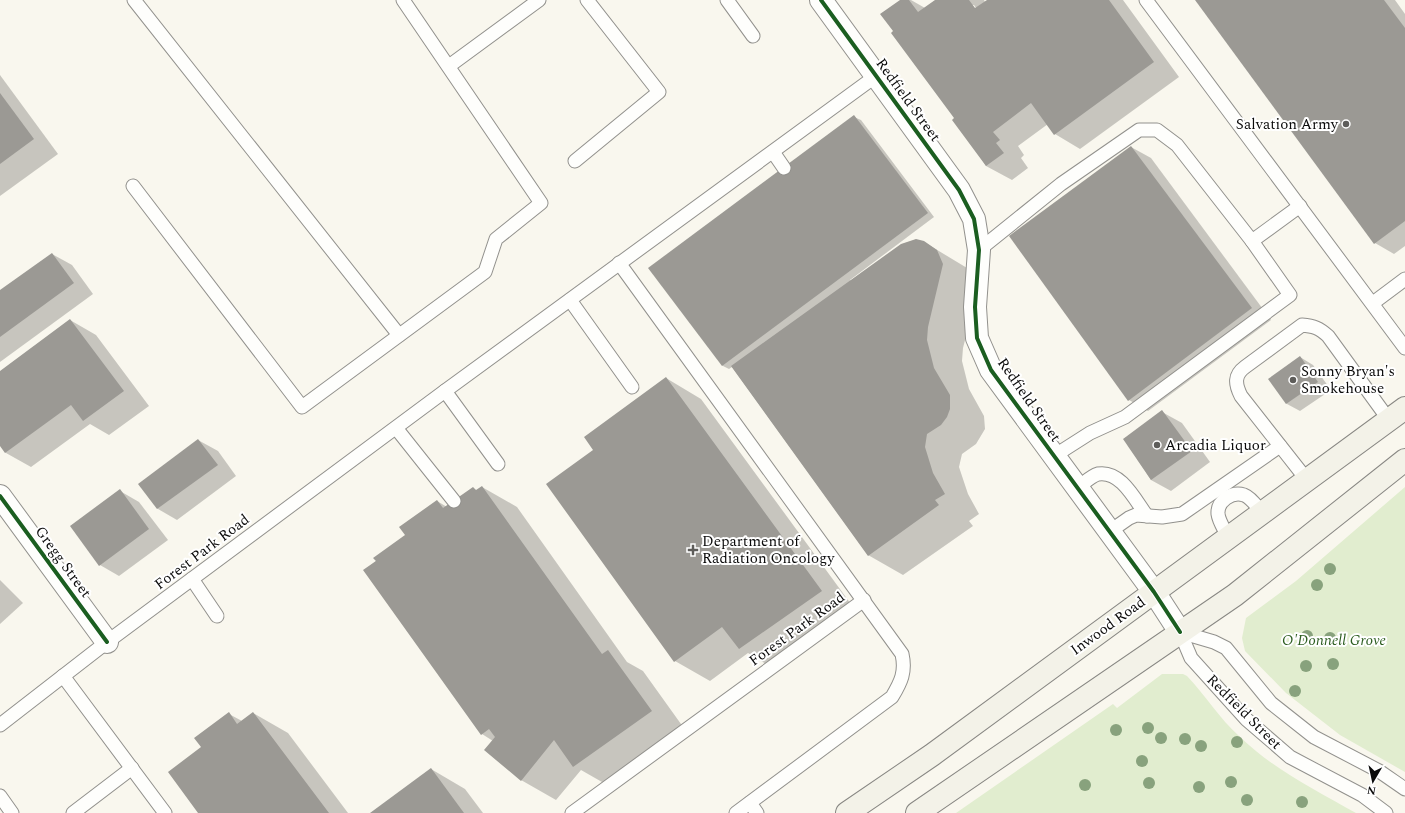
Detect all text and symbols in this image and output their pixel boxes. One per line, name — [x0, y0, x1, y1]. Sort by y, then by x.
street label: Redfield Street — [870, 53, 946, 147]
place label: Salvation Army — [1236, 113, 1339, 136]
marker: Salvation Army — [1341, 119, 1351, 129]
street label: Redfield Street — [991, 353, 1067, 447]
place label: Sonny Bryan's Smokehouse — [1301, 360, 1395, 400]
marker: Sonny Bryan's Smokehouse — [1288, 375, 1298, 385]
place label: Arcadia Liquor — [1165, 434, 1266, 457]
marker: Arcadia Liquor — [1152, 440, 1162, 450]
street label: Forest Park Road — [150, 509, 254, 595]
street label: Gregg Street — [29, 521, 97, 603]
place label: Department of Radiation Oncology — [702, 530, 835, 570]
marker: Department of Radiation Oncology — [687, 544, 699, 556]
street label: Forest Park Road — [744, 586, 850, 672]
street label: Inwood Road — [1066, 591, 1150, 661]
park label: O'Donnell Grove — [1282, 629, 1386, 652]
street label: Redfield Street — [1201, 669, 1287, 755]
north arrow — [1353, 761, 1393, 801]
text: N — [1366, 781, 1377, 799]

